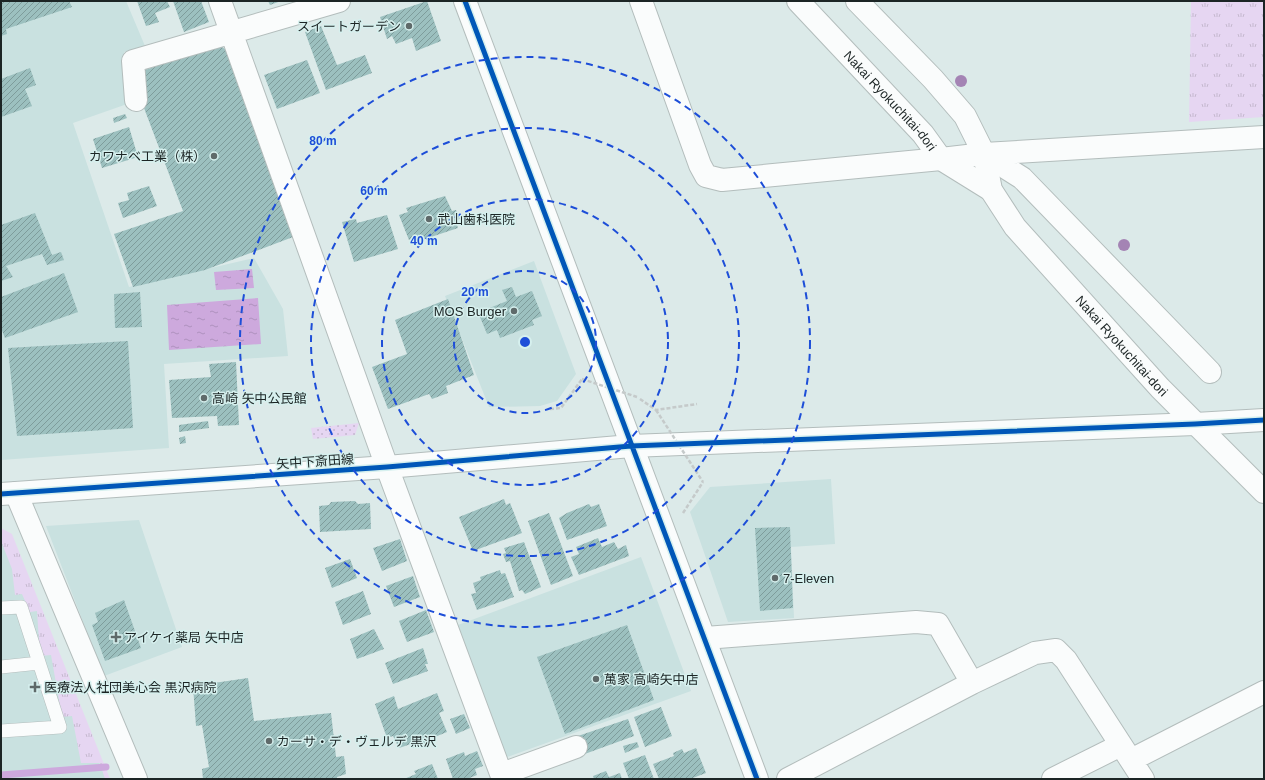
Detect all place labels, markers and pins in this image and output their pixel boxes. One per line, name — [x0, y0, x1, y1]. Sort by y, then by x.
place label: スイートガーデン — [297, 19, 401, 34]
marker: スイートガーデン — [404, 21, 414, 31]
place label: カワナベ工業（株） — [89, 149, 206, 164]
marker: カワナベ工業（株） — [209, 151, 219, 161]
place label: 武山歯科医院 — [437, 212, 515, 227]
marker: 武山歯科医院 — [424, 214, 434, 224]
place label: MOS Burger — [434, 304, 507, 319]
marker: MOS Burger — [509, 306, 519, 316]
centre of rings — [518, 335, 532, 349]
place label: 高崎 矢中公民館 — [212, 391, 307, 406]
marker: 高崎 矢中公民館 — [199, 393, 209, 403]
place label: 7-Eleven — [783, 571, 834, 586]
marker: 7-Eleven — [770, 573, 780, 583]
place label: アイケイ薬局 矢中店 — [124, 630, 244, 645]
marker: アイケイ薬局 矢中店 — [111, 632, 121, 642]
place label: 萬家 高崎矢中店 — [604, 672, 699, 687]
marker: 萬家 高崎矢中店 — [591, 674, 601, 684]
place label: 医療法人社団美心会 黒沢病院 — [44, 680, 217, 695]
marker: 医療法人社団美心会 黒沢病院 — [29, 681, 41, 693]
place label: カーサ・デ・ヴェルデ 黒沢 — [277, 734, 436, 749]
marker: カーサ・デ・ヴェルデ 黒沢 — [264, 736, 274, 746]

